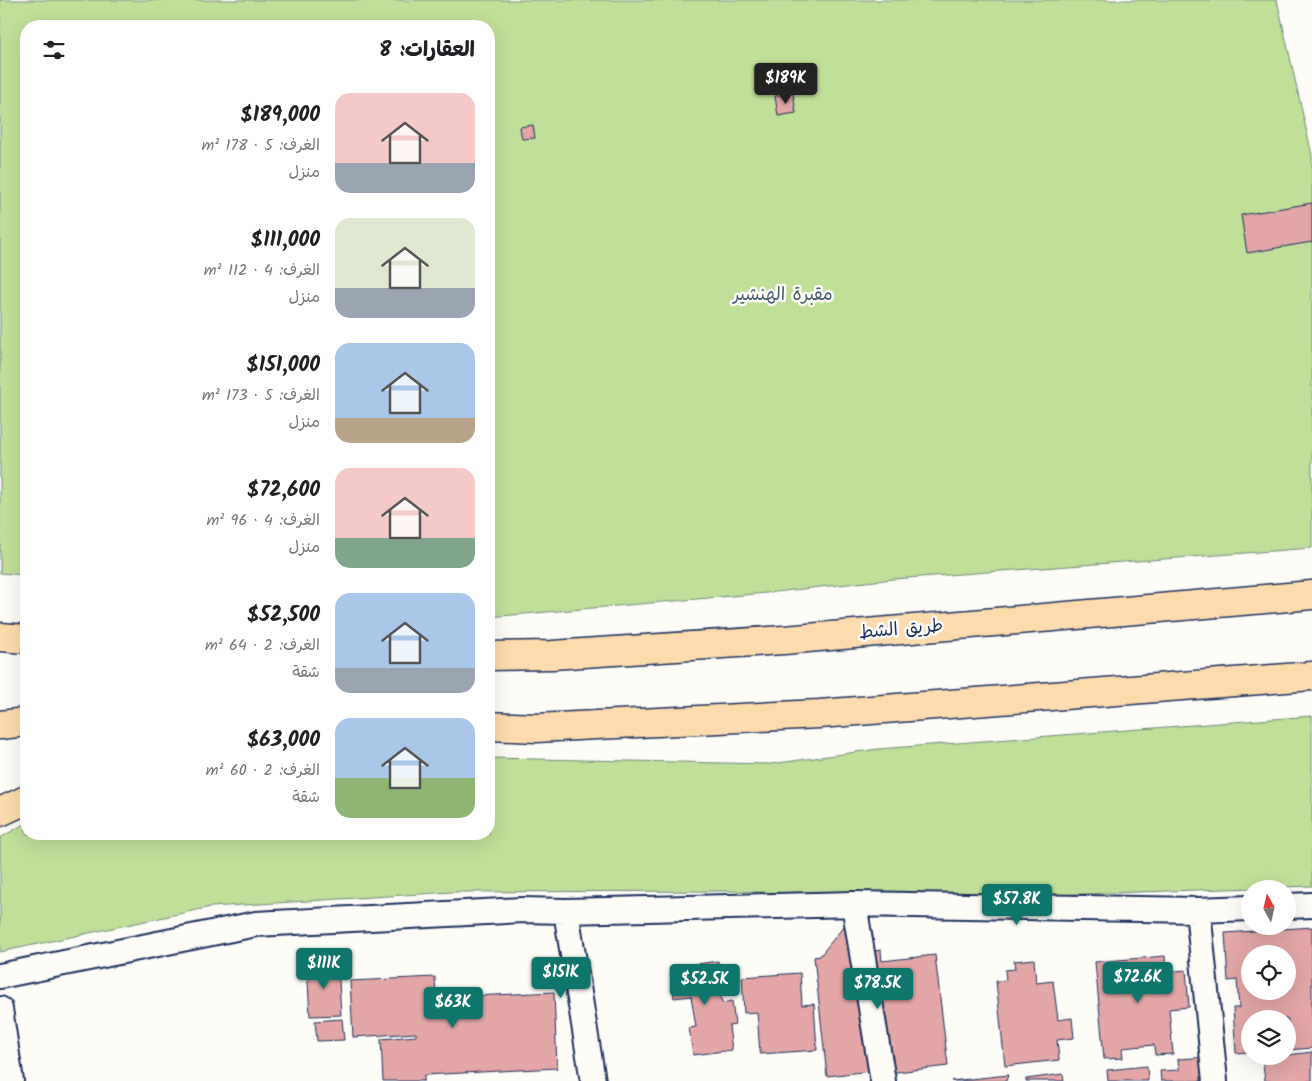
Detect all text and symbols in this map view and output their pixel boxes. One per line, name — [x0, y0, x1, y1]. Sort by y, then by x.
text: العقارات: 8 — [379, 34, 475, 67]
icon: filters — [40, 36, 68, 64]
pin: $189K — [751, 62, 821, 105]
text: $189K — [765, 66, 807, 91]
text: $189,000 — [240, 99, 320, 132]
icon: home — [375, 113, 435, 173]
text: الغرف: 5 · 178 m² — [201, 133, 320, 158]
text: منزل — [288, 160, 320, 185]
text: $111,000 — [251, 224, 320, 257]
icon: home — [375, 238, 435, 298]
text: الغرف: 4 · 112 m² — [204, 258, 320, 283]
park label: مقبرة الهنشير — [731, 281, 833, 310]
text: منزل — [288, 285, 320, 310]
text: $151,000 — [246, 349, 320, 382]
icon: home — [375, 363, 435, 423]
text: الغرف: 5 · 173 m² — [202, 383, 320, 408]
text: منزل — [288, 410, 320, 435]
text: $72,600 — [247, 474, 320, 507]
icon: home — [375, 488, 435, 548]
text: الغرف: 4 · 96 m² — [206, 508, 320, 533]
text: منزل — [288, 535, 320, 560]
text: $52,500 — [247, 599, 320, 632]
street label: طريق الشط — [858, 612, 944, 648]
icon: home — [375, 613, 435, 673]
text: الغرف: 2 · 64 m² — [205, 633, 320, 658]
text: شقة — [292, 660, 320, 685]
text: $63,000 — [247, 724, 320, 757]
icon: home — [375, 738, 435, 798]
text: الغرف: 2 · 60 m² — [206, 758, 320, 783]
text: شقة — [292, 785, 320, 810]
north arrow — [1241, 880, 1296, 935]
map controls — [1241, 880, 1296, 1065]
pin: $57.8K — [976, 884, 1058, 926]
text: $57.8K — [993, 887, 1041, 912]
button: locate — [1241, 945, 1296, 1000]
pin: $111K — [289, 948, 359, 990]
text: $111K — [307, 951, 341, 976]
pin: $151K — [526, 956, 596, 999]
text: $151K — [543, 960, 579, 985]
pin: $72.6K — [1097, 962, 1179, 1004]
pin: $52.5K — [664, 964, 746, 1006]
text: $72.6K — [1114, 965, 1162, 990]
text: $52.5K — [681, 967, 729, 992]
pin: $78.5K — [837, 968, 919, 1010]
text: $78.5K — [854, 971, 902, 996]
pin: $63K — [423, 986, 483, 1029]
text: $63K — [435, 990, 471, 1015]
button: layers — [1241, 1010, 1296, 1065]

